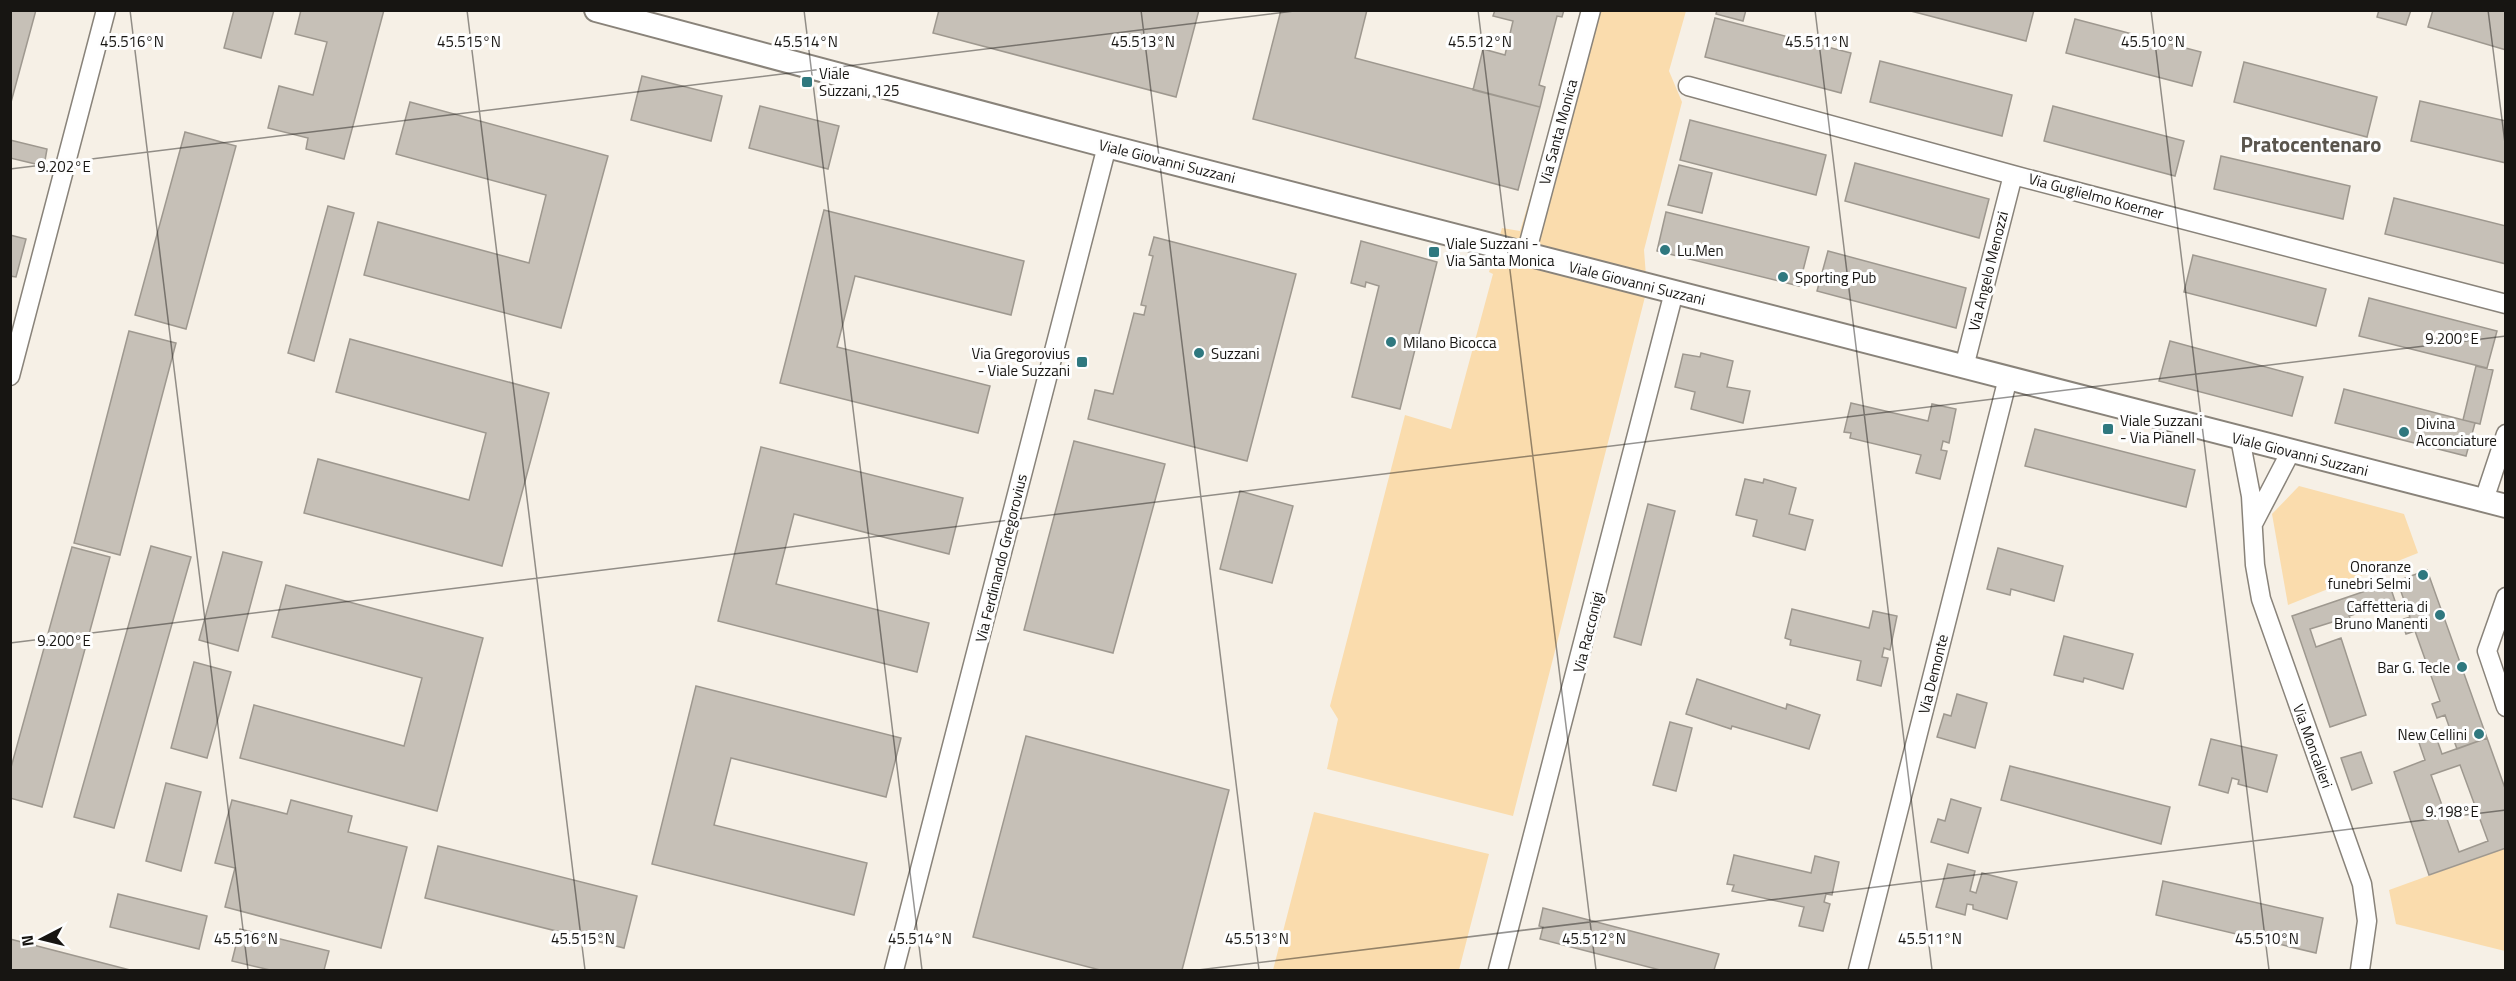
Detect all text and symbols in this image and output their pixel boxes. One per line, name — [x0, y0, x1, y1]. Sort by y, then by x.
text: 45.516°N — [100, 30, 164, 53]
text: 45.515°N — [437, 30, 501, 53]
text: 45.514°N — [774, 30, 838, 53]
text: 45.513°N — [1111, 30, 1175, 53]
text: 45.512°N — [1448, 30, 1512, 53]
text: 45.511°N — [1785, 30, 1849, 53]
text: 45.510°N — [2121, 30, 2185, 53]
place label: Viale Suzzani, 125 — [819, 62, 899, 102]
marker: Viale Suzzani, 125 — [800, 75, 814, 89]
street label: Via Santa Monica — [1533, 76, 1583, 187]
district label: Pratocentenaro — [2240, 128, 2382, 160]
street label: Viale Giovanni Suzzani — [1096, 133, 1238, 189]
text: 9.202°E — [37, 155, 91, 178]
street label: Via Guglielmo Koerner — [2026, 167, 2166, 225]
street label: Via Angelo Menozzi — [1962, 209, 2014, 333]
place label: Viale Suzzani - Via Santa Monica — [1446, 232, 1555, 272]
place label: Lu.Men — [1677, 239, 1723, 262]
marker: Lu.Men — [1658, 243, 1672, 257]
marker: Viale Suzzani - Via Santa Monica — [1427, 245, 1441, 259]
street label: Viale Giovanni Suzzani — [1566, 255, 1708, 311]
place label: Sporting Pub — [1795, 266, 1877, 289]
marker: Sporting Pub — [1776, 270, 1790, 284]
text: 9.200°E — [2425, 327, 2479, 350]
place label: Milano Bicocca — [1403, 331, 1497, 354]
marker: Milano Bicocca — [1384, 335, 1398, 349]
place label: Via Gregorovius - Viale Suzzani — [971, 342, 1070, 382]
place label: Suzzani — [1211, 342, 1260, 365]
marker: Suzzani — [1192, 346, 1206, 360]
marker: Via Gregorovius - Viale Suzzani — [1075, 355, 1089, 369]
place label: Viale Suzzani - Via Pianell — [2120, 409, 2202, 449]
place label: Divina Acconciature — [2416, 412, 2497, 452]
marker: Viale Suzzani - Via Pianell — [2101, 422, 2115, 436]
marker: Divina Acconciature — [2397, 425, 2411, 439]
street label: Viale Giovanni Suzzani — [2229, 426, 2371, 482]
street label: Via Ferdinando Gregorovius — [969, 471, 1033, 645]
place label: Onoranze funebri Selmi — [2328, 555, 2411, 595]
marker: Onoranze funebri Selmi — [2416, 568, 2430, 582]
street label: Via Racconigi — [1567, 589, 1609, 675]
place label: Caffetteria di Bruno Manenti — [2334, 595, 2428, 635]
marker: Caffetteria di Bruno Manenti — [2433, 608, 2447, 622]
text: 9.200°E — [37, 629, 91, 652]
street label: Via Demonte — [1912, 632, 1954, 716]
place label: Bar G. Tecle — [2377, 656, 2450, 679]
marker: Bar G. Tecle — [2455, 660, 2469, 674]
street label: Via Moncalieri — [2287, 701, 2339, 791]
place label: New Cellini — [2398, 723, 2467, 746]
marker: New Cellini — [2472, 727, 2486, 741]
text: 9.198°E — [2425, 800, 2479, 823]
north arrow — [12, 909, 72, 969]
text: 45.516°N — [214, 927, 278, 950]
text: 45.515°N — [551, 927, 615, 950]
text: 45.514°N — [888, 927, 952, 950]
text: 45.513°N — [1225, 927, 1289, 950]
text: 45.512°N — [1562, 927, 1626, 950]
text: 45.511°N — [1898, 927, 1962, 950]
text: 45.510°N — [2235, 927, 2299, 950]
text: N — [15, 934, 40, 948]

